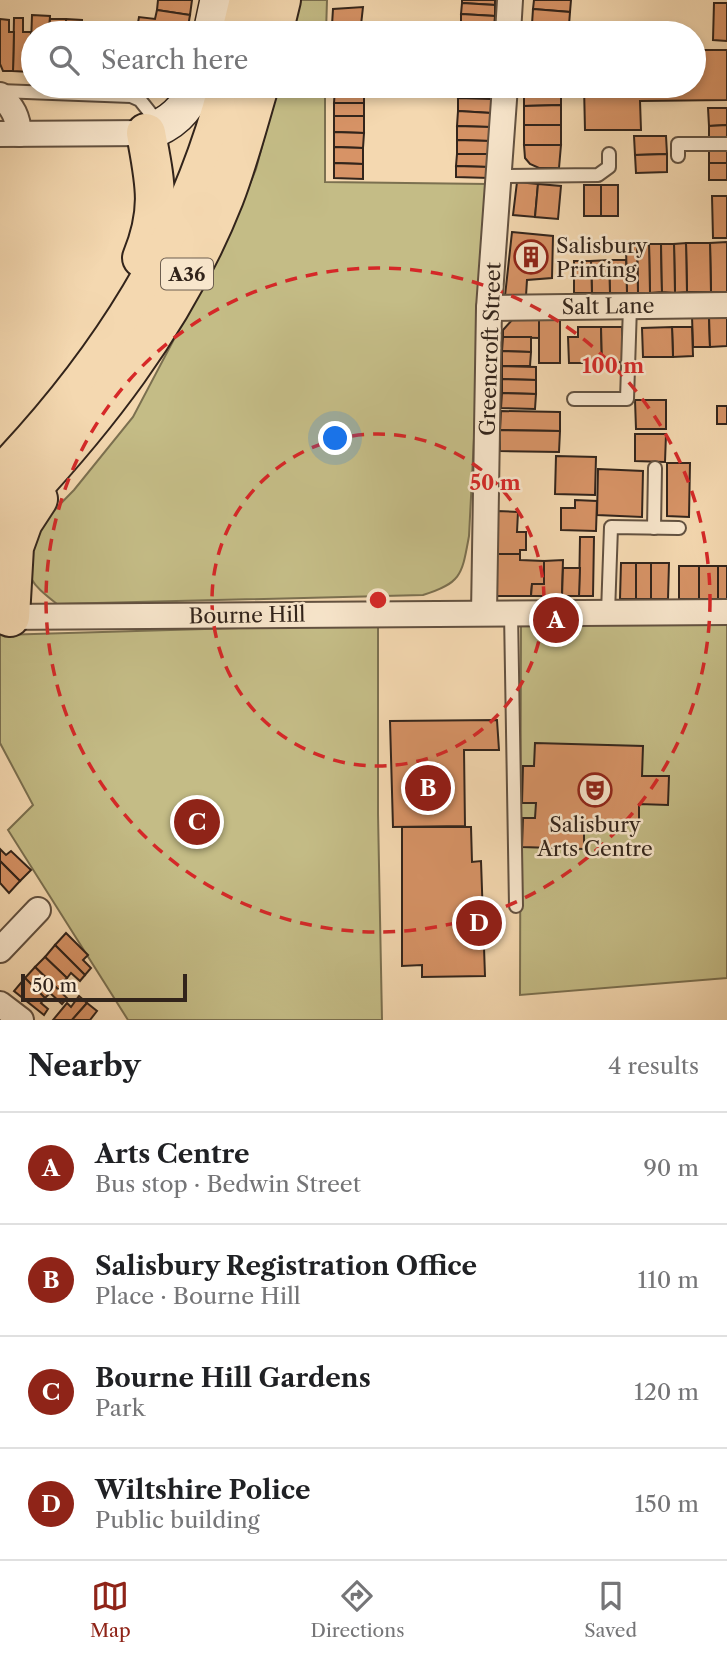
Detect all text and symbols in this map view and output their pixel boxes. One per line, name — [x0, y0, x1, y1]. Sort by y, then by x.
search box — [21, 21, 706, 98]
icon: search — [45, 41, 83, 79]
text: Search here — [101, 44, 248, 76]
place label: Salisbury Printing — [556, 233, 648, 282]
building icon: Salisbury Printing — [512, 238, 550, 276]
road number: A36 — [161, 258, 213, 290]
street label: Greencroft Street — [474, 261, 506, 436]
street label: Salt Lane — [562, 293, 654, 319]
text: 100 m — [582, 353, 644, 378]
your location — [318, 421, 352, 455]
text: 50 m — [469, 470, 521, 495]
centre of rings — [366, 588, 390, 612]
pin: A — [533, 594, 579, 646]
street label: Bourne Hill — [188, 601, 306, 629]
pin: B — [405, 762, 451, 814]
theatre icon: Salisbury Arts Centre — [576, 771, 614, 809]
pin: C — [174, 796, 220, 848]
place label: Salisbury Arts Centre — [536, 812, 653, 861]
pin: D — [456, 897, 502, 949]
scale bar — [21, 971, 187, 1003]
text: 50 m — [32, 974, 77, 997]
text: Nearby — [28, 1047, 141, 1084]
text: 4 results — [608, 1052, 699, 1080]
text: Arts Centre — [95, 1138, 249, 1170]
text: A — [42, 1154, 60, 1182]
text: 90 m — [643, 1154, 699, 1182]
text: Bus stop · Bedwin Street — [95, 1170, 361, 1198]
text: Salisbury Registration Office — [95, 1250, 477, 1282]
text: B — [42, 1266, 60, 1294]
text: 110 m — [638, 1266, 699, 1294]
text: Place · Bourne Hill — [95, 1282, 301, 1310]
text: Bourne Hill Gardens — [95, 1362, 371, 1394]
text: C — [42, 1378, 60, 1406]
text: 120 m — [634, 1378, 699, 1406]
text: Park — [95, 1394, 145, 1422]
text: Wiltshire Police — [95, 1474, 311, 1506]
text: D — [41, 1490, 61, 1518]
text: 150 m — [635, 1490, 699, 1518]
text: Public building — [95, 1506, 260, 1534]
tab: Map — [90, 1577, 131, 1642]
tab: Directions — [311, 1577, 404, 1642]
tab: Saved — [584, 1577, 637, 1642]

